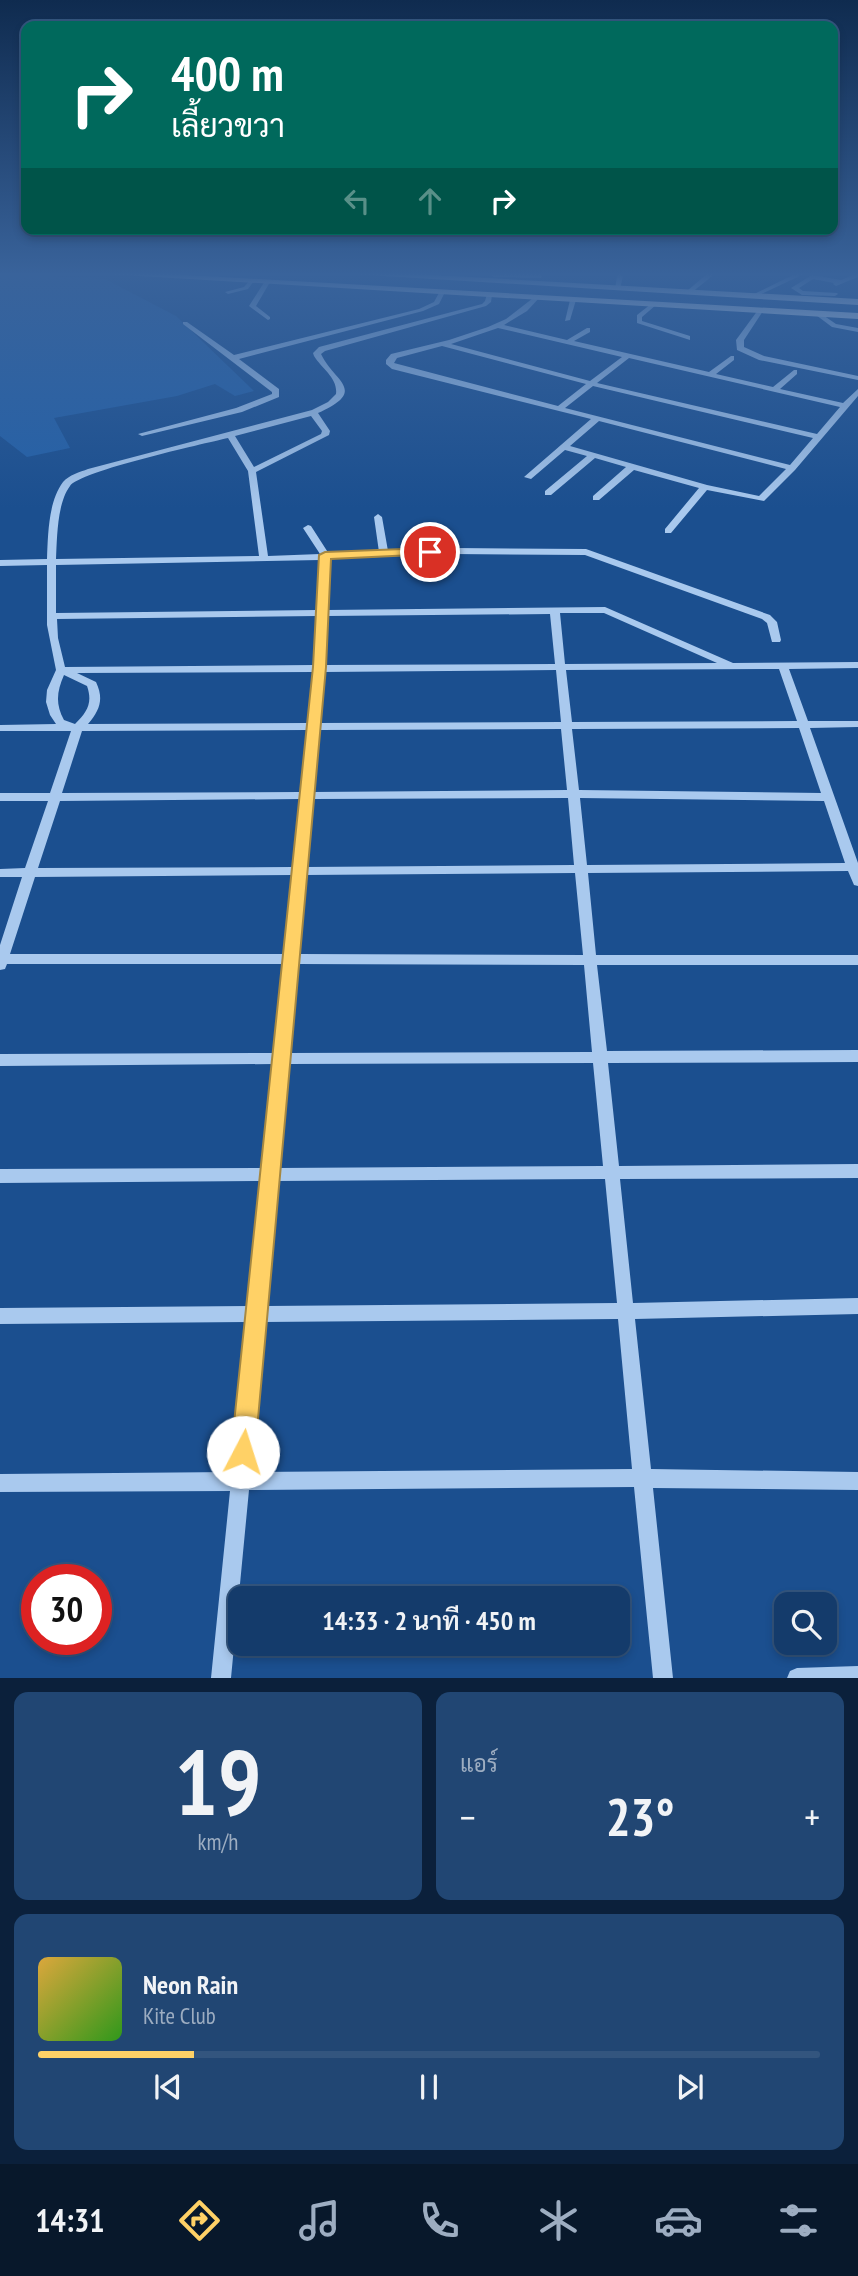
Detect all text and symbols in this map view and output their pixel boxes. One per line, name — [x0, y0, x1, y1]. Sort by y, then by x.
text: 400 m — [171, 41, 284, 105]
icon: right — [56, 49, 147, 140]
text: เลี้ยวขวา — [171, 104, 285, 146]
icon: left — [338, 182, 376, 220]
icon: ahead — [411, 182, 449, 220]
icon: right — [484, 182, 522, 220]
pin — [400, 522, 460, 582]
icon: arrive — [411, 533, 449, 571]
position arrow — [206, 1415, 280, 1489]
speed limit sign: 30 — [21, 1564, 112, 1655]
map controls — [774, 1592, 837, 1655]
button: search — [774, 1592, 837, 1655]
text: 14:33 · 2 นาที · 450 m — [322, 1604, 536, 1637]
text: 19 — [175, 1722, 262, 1840]
text: แอร์ — [460, 1749, 498, 1778]
text: 23° — [606, 1783, 674, 1850]
text: − — [460, 1792, 476, 1841]
text: + — [804, 1792, 820, 1841]
text: km/h — [198, 1827, 238, 1856]
text: Neon Rain — [143, 1968, 238, 2001]
text: Kite Club — [143, 2001, 216, 2030]
icon: previous — [149, 2068, 187, 2106]
icon: pause — [410, 2068, 448, 2106]
icon: next — [671, 2068, 709, 2106]
icon: directions — [175, 2196, 224, 2245]
icon: music — [295, 2196, 344, 2245]
icon: phone — [415, 2196, 464, 2245]
icon: climate — [534, 2196, 583, 2245]
icon: car — [654, 2196, 703, 2245]
icon: filters — [774, 2196, 823, 2245]
text: 14:31 — [35, 2199, 105, 2241]

